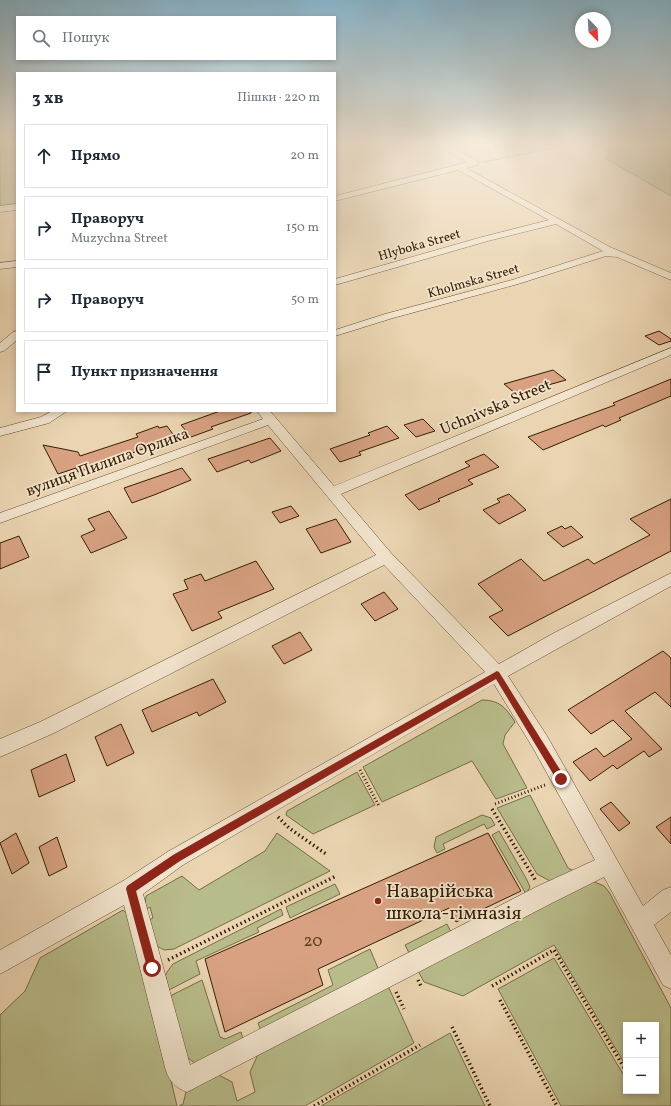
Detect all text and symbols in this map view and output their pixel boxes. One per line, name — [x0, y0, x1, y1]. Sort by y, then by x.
north arrow — [575, 12, 611, 48]
search box — [16, 16, 336, 60]
icon: search — [30, 27, 52, 49]
text: Пошук — [62, 28, 110, 49]
text: 3 хв — [32, 87, 63, 110]
text: Пішки · 220 m — [237, 89, 320, 107]
icon: ahead — [33, 145, 55, 167]
text: Прямо — [71, 146, 120, 167]
text: 20 m — [290, 147, 319, 165]
text: Праворуч — [71, 209, 144, 230]
icon: right — [33, 217, 55, 239]
text: 150 m — [286, 219, 319, 237]
street label: Hlyboka Street — [376, 225, 463, 266]
text: Muzychna Street — [71, 230, 168, 248]
street label: Kholmska Street — [426, 260, 522, 304]
icon: right — [33, 289, 55, 311]
text: Праворуч — [71, 290, 144, 311]
text: 50 m — [291, 291, 319, 309]
icon: arrive — [33, 361, 55, 383]
text: Пункт призначення — [71, 362, 218, 383]
street label: Uchnivska Street — [437, 374, 555, 441]
street label: вулиця Пилипа Орлика — [23, 423, 192, 503]
route end — [552, 770, 570, 788]
place label: Наварійська школа-гімназія — [386, 879, 522, 927]
marker: Наварійська школа-гімназія — [373, 896, 383, 906]
house number: 20 — [303, 930, 323, 953]
route start — [143, 959, 161, 977]
map controls — [623, 1022, 659, 1094]
button: + — [623, 1022, 659, 1058]
button: − — [623, 1058, 659, 1094]

